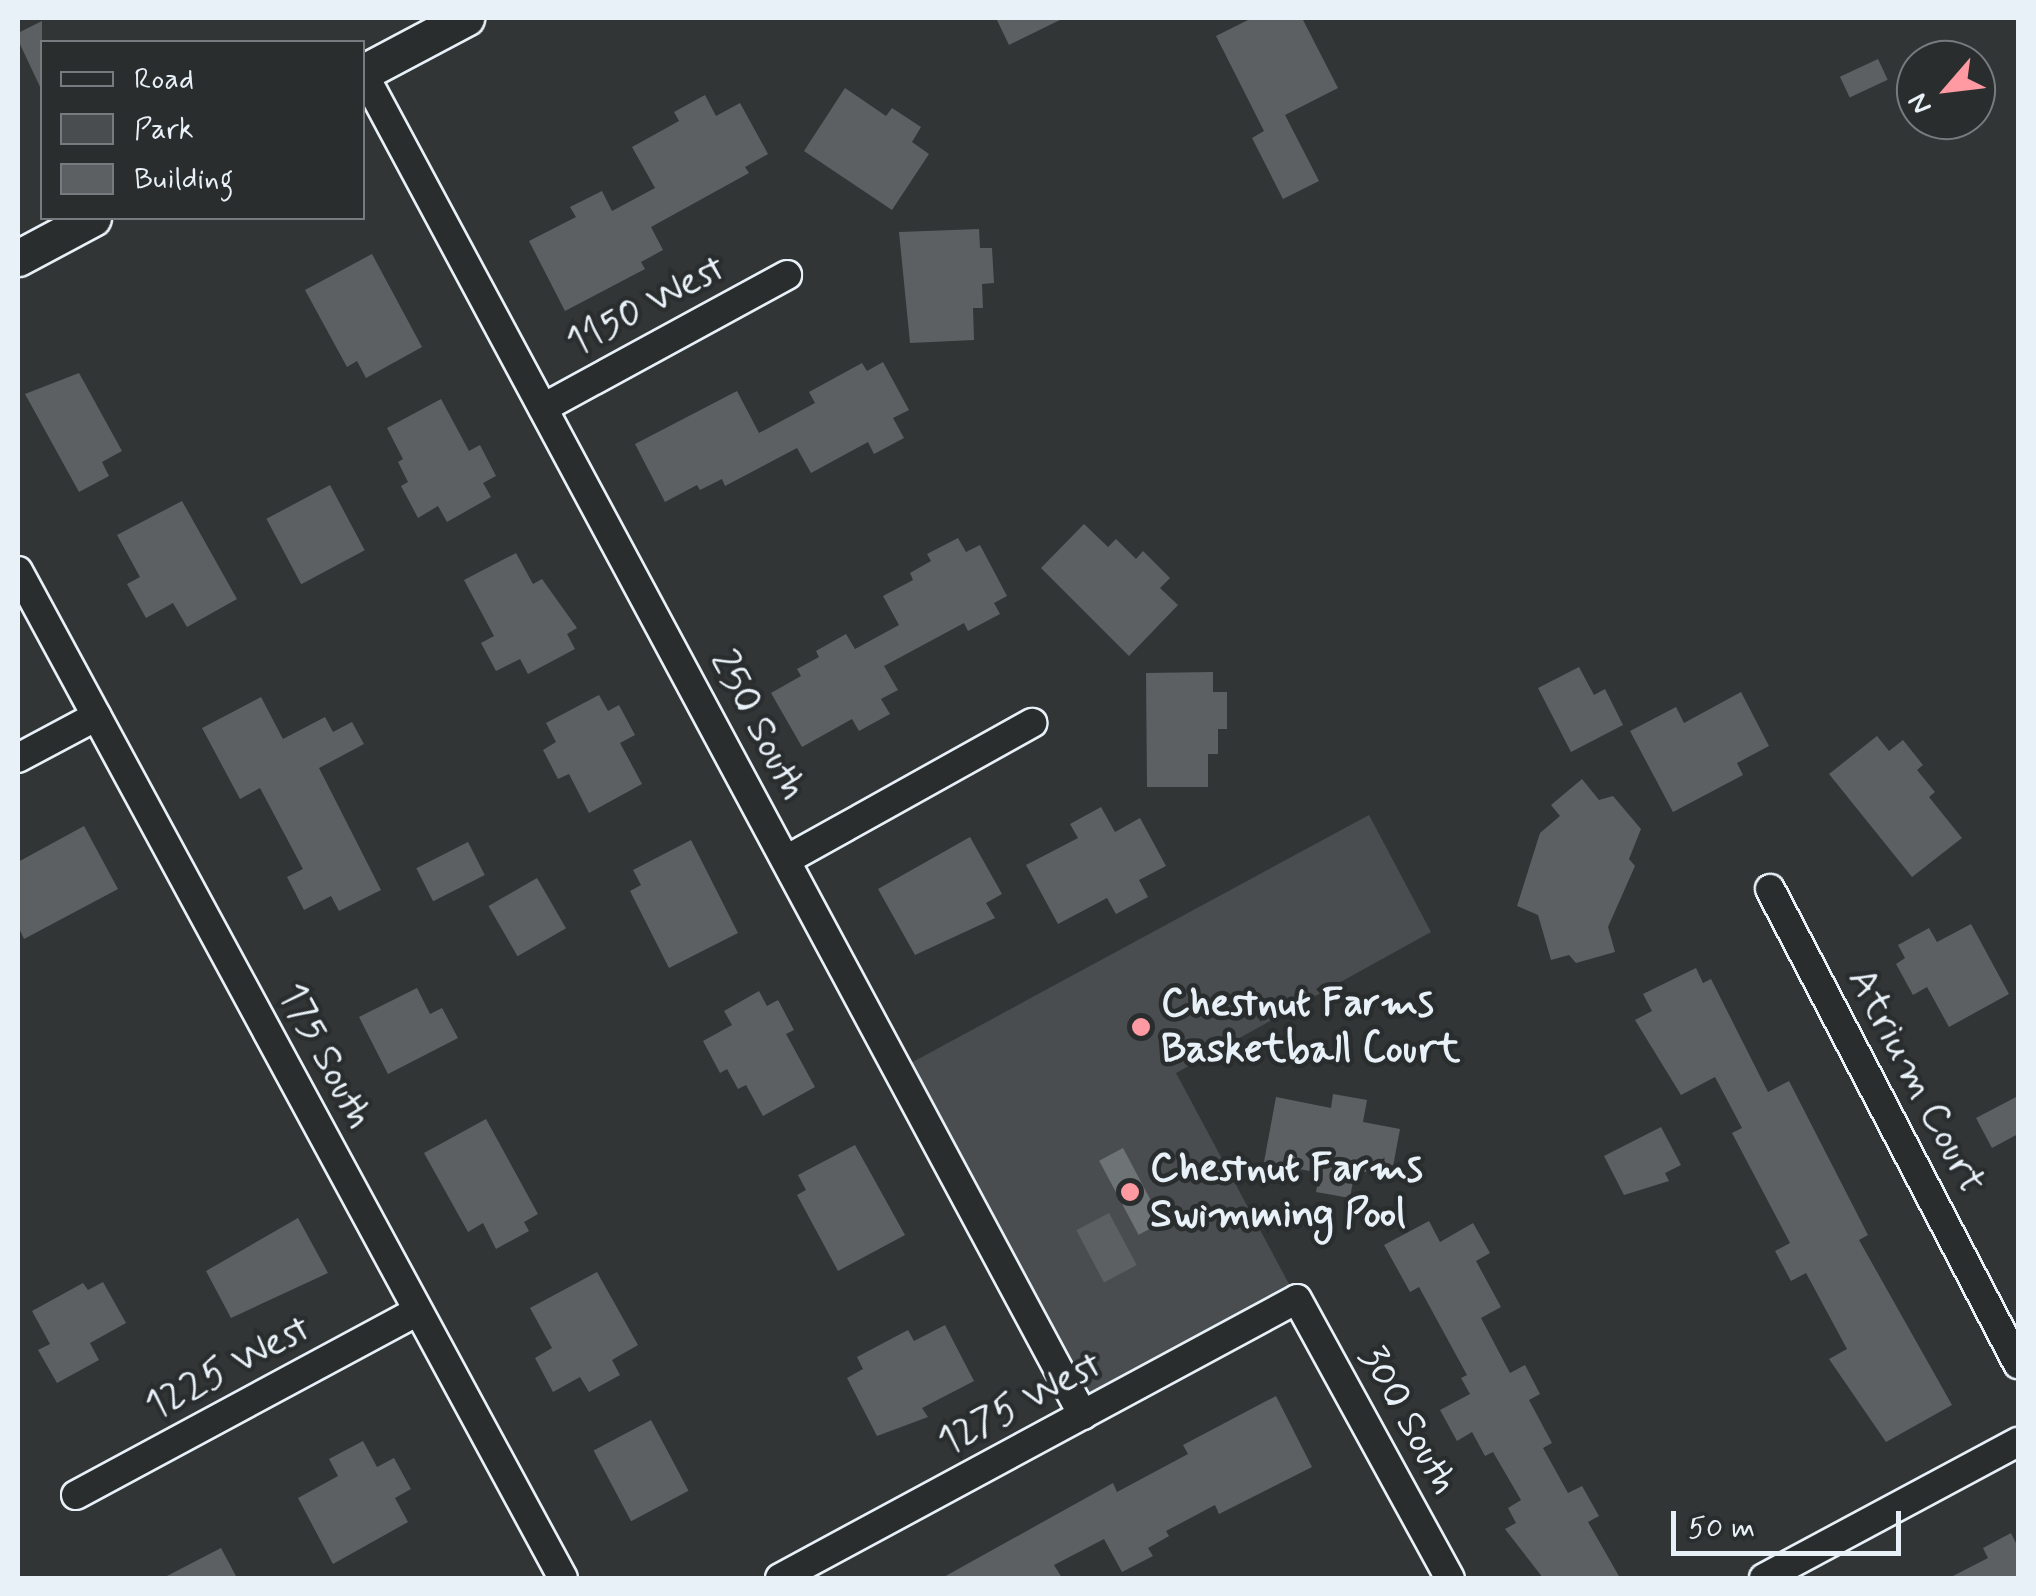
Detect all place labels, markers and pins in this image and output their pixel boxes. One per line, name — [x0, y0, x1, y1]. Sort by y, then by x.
place label: Chestnut Farms Basketball Court — [1161, 980, 1459, 1074]
marker: Chestnut Farms Basketball Court — [1130, 1016, 1152, 1038]
place label: Chestnut Farms Swimming Pool — [1150, 1145, 1428, 1239]
marker: Chestnut Farms Swimming Pool — [1119, 1181, 1141, 1203]

